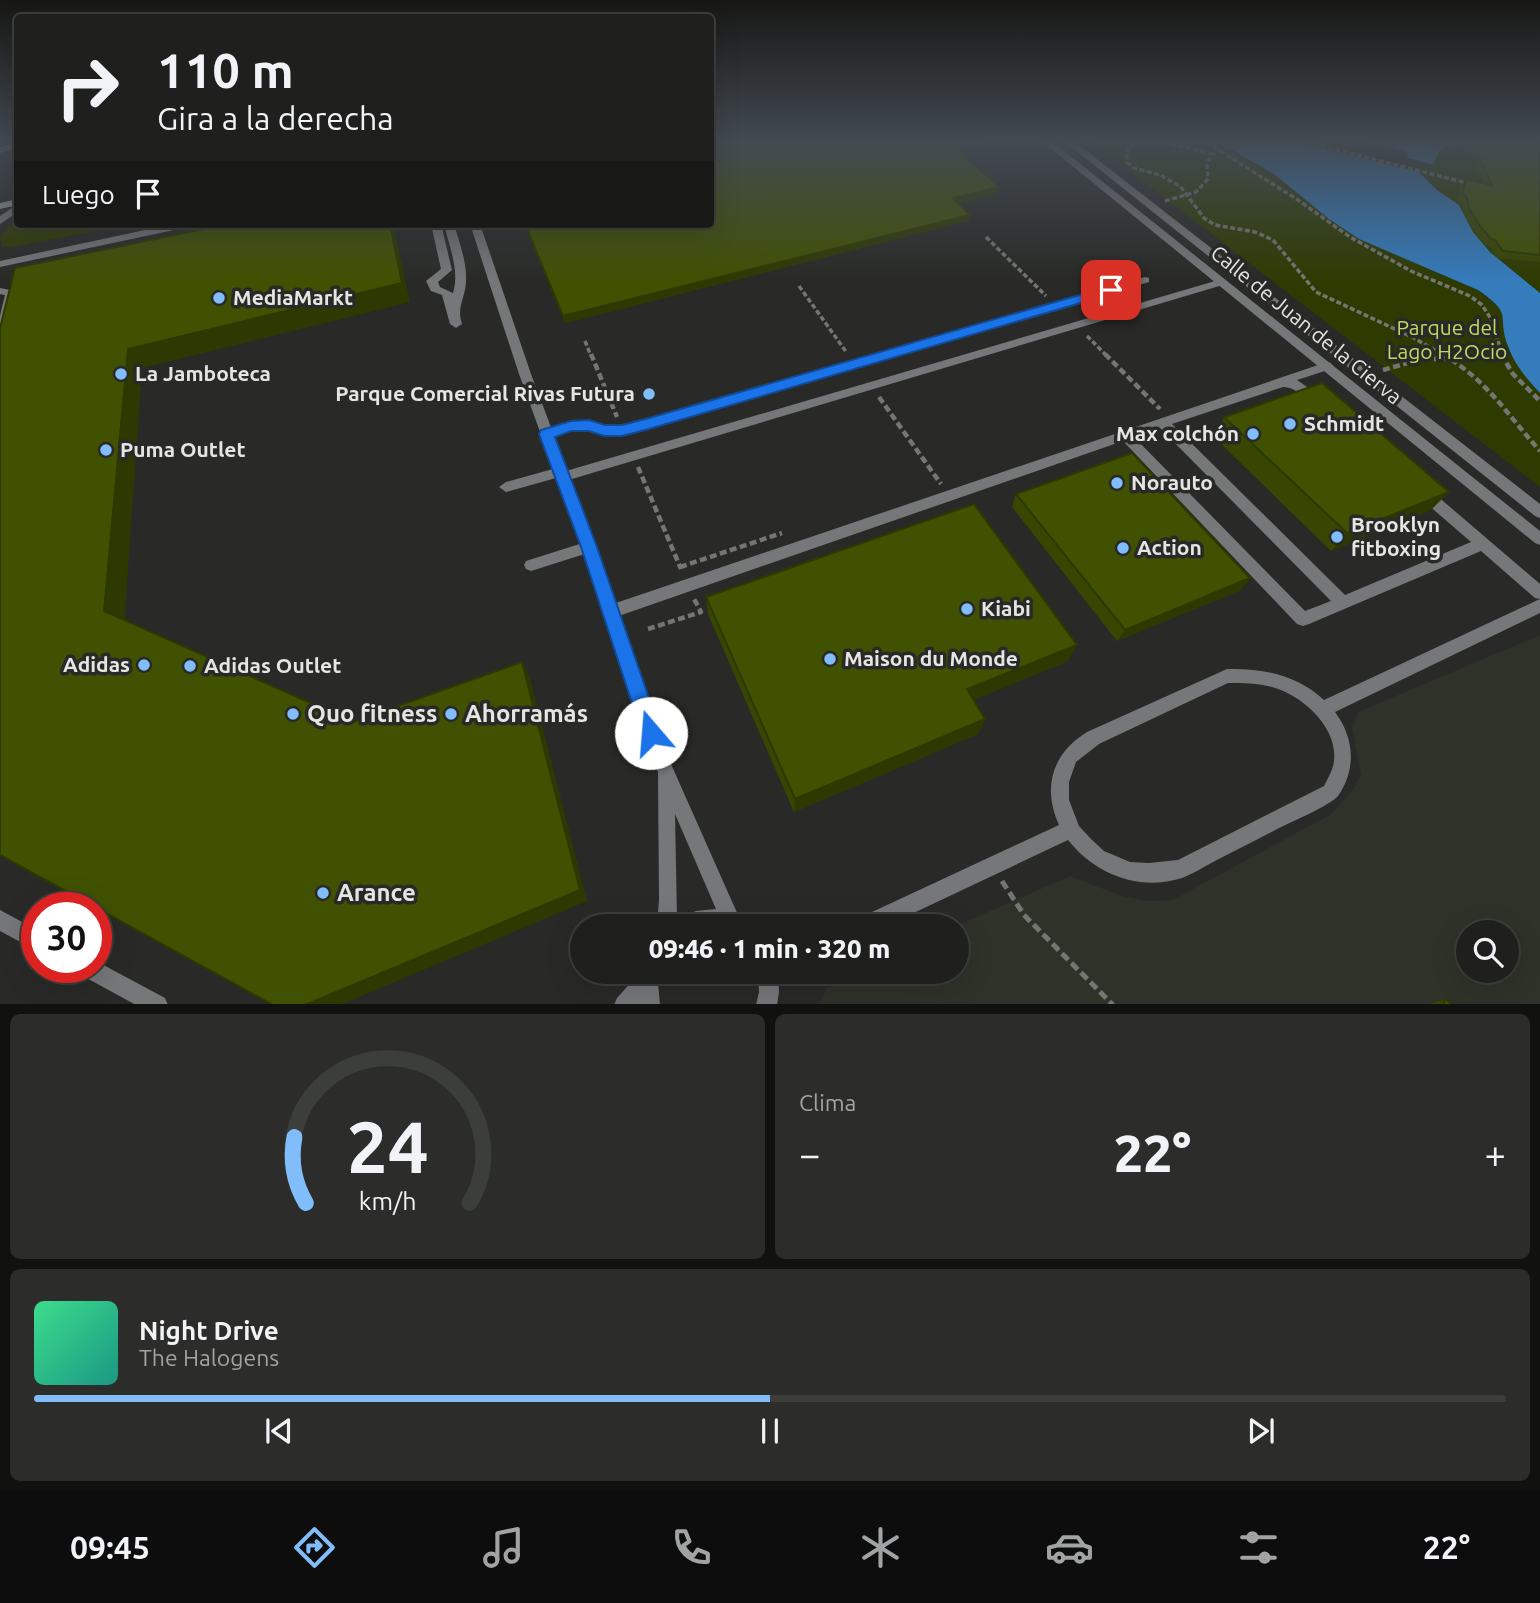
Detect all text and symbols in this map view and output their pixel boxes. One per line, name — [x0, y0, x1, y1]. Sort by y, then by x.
icon: right — [42, 42, 133, 133]
text: 110 m — [157, 42, 294, 97]
text: Gira a la derecha — [157, 100, 394, 136]
icon: arrive — [129, 175, 167, 213]
text: Luego — [42, 180, 115, 209]
street label: Calle de Juan de la Cierva — [1206, 240, 1407, 409]
pin — [1081, 260, 1141, 320]
icon: arrive — [1092, 271, 1130, 309]
place label: MediaMarkt — [233, 285, 353, 309]
marker: MediaMarkt — [211, 290, 227, 306]
park label: Parque del Lago H2Ocio — [1387, 315, 1507, 363]
place label: La Jamboteca — [135, 361, 271, 385]
marker: La Jamboteca — [113, 366, 129, 382]
place label: Parque Comercial Rivas Futura — [335, 381, 635, 405]
marker: Parque Comercial Rivas Futura — [641, 386, 657, 402]
place label: Schmidt — [1304, 411, 1384, 435]
marker: Schmidt — [1282, 416, 1298, 432]
place label: Max colchón — [1116, 421, 1239, 445]
marker: Max colchón — [1245, 426, 1261, 442]
place label: Puma Outlet — [120, 437, 245, 461]
marker: Puma Outlet — [98, 442, 114, 458]
place label: Norauto — [1131, 470, 1213, 494]
marker: Norauto — [1109, 475, 1125, 491]
place label: Brooklyn fitboxing — [1351, 512, 1441, 560]
marker: Brooklyn fitboxing — [1329, 529, 1345, 545]
place label: Action — [1137, 535, 1202, 559]
marker: Action — [1115, 540, 1131, 556]
place label: Kiabi — [981, 596, 1031, 620]
marker: Kiabi — [959, 601, 975, 617]
place label: Maison du Monde — [844, 646, 1018, 670]
marker: Maison du Monde — [822, 651, 838, 667]
place label: Adidas — [63, 652, 130, 676]
place label: Adidas Outlet — [204, 653, 341, 677]
marker: Adidas — [136, 657, 152, 673]
marker: Adidas Outlet — [182, 658, 198, 674]
position arrow — [614, 696, 688, 770]
place label: Quo fitness — [307, 700, 437, 727]
place label: Ahorramás — [465, 700, 588, 727]
marker: Quo fitness — [285, 706, 301, 722]
marker: Ahorramás — [443, 706, 459, 722]
place label: Arance — [337, 879, 416, 906]
marker: Arance — [315, 885, 331, 901]
speed limit sign: 30 — [21, 892, 112, 983]
map controls — [1456, 920, 1519, 983]
button: search — [1456, 920, 1519, 983]
text: 09:46 · 1 min · 320 m — [649, 934, 890, 963]
text: Clima — [799, 1090, 856, 1115]
text: 24 — [346, 1105, 429, 1187]
text: 22° — [1114, 1124, 1191, 1182]
text: − — [799, 1133, 820, 1175]
text: + — [1485, 1133, 1506, 1175]
text: km/h — [359, 1186, 416, 1214]
text: Night Drive — [139, 1316, 279, 1345]
text: The Halogens — [139, 1345, 279, 1370]
icon: previous — [260, 1412, 298, 1450]
icon: pause — [751, 1412, 789, 1450]
icon: next — [1242, 1412, 1280, 1450]
icon: directions — [290, 1523, 339, 1572]
icon: music — [479, 1523, 528, 1572]
icon: phone — [667, 1523, 716, 1572]
icon: climate — [856, 1523, 905, 1572]
icon: car — [1045, 1523, 1094, 1572]
icon: filters — [1234, 1523, 1283, 1572]
text: 09:45 — [70, 1529, 150, 1565]
text: 22° — [1423, 1529, 1470, 1565]

